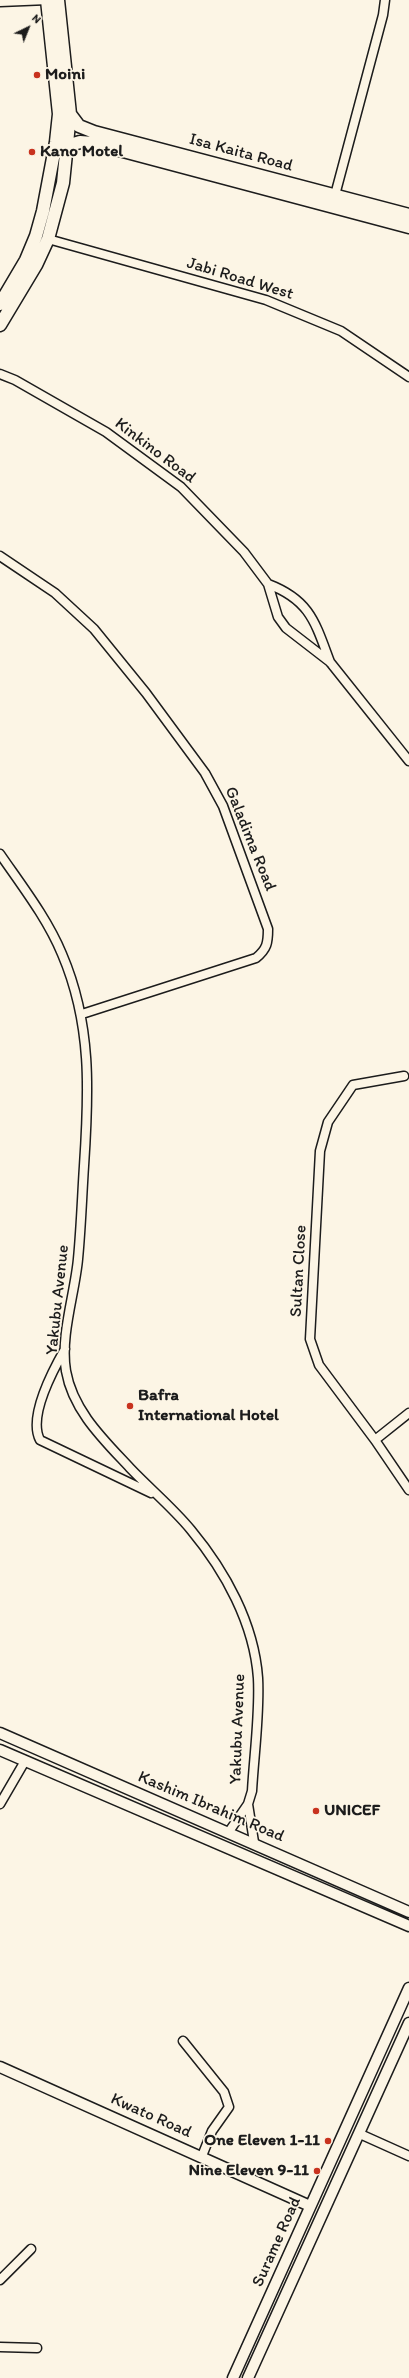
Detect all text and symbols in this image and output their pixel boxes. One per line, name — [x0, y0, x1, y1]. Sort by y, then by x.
north arrow — [8, 8, 48, 48]
text: N — [29, 12, 44, 26]
place label: Moini — [45, 65, 85, 85]
marker: Moini — [32, 70, 42, 80]
street label: Isa Kaita Road — [187, 129, 295, 177]
place label: Kano Motel — [40, 142, 123, 162]
marker: Kano Motel — [27, 147, 37, 157]
street label: Jabi Road West — [184, 253, 296, 305]
street label: Kinkino Road — [110, 414, 200, 488]
street label: Galadima Road — [220, 784, 280, 894]
street label: Sultan Close — [286, 1225, 312, 1317]
street label: Yakubu Avenue — [42, 1244, 74, 1356]
place label: Bafra International Hotel — [138, 1386, 279, 1426]
marker: Bafra International Hotel — [125, 1401, 135, 1411]
street label: Yakubu Avenue — [226, 1673, 250, 1785]
street label: Kashim Ibrahim Road — [135, 1767, 287, 1847]
place label: UNICEF — [324, 1801, 380, 1821]
marker: UNICEF — [311, 1806, 321, 1816]
street label: Kwato Road — [107, 2089, 195, 2143]
place label: One Eleven 1-11 — [204, 2131, 320, 2151]
marker: One Eleven 1-11 — [323, 2136, 333, 2146]
place label: Nine Eleven 9-11 — [188, 2161, 309, 2181]
marker: Nine Eleven 9-11 — [312, 2166, 322, 2176]
street label: Surame Road — [248, 2194, 306, 2290]

